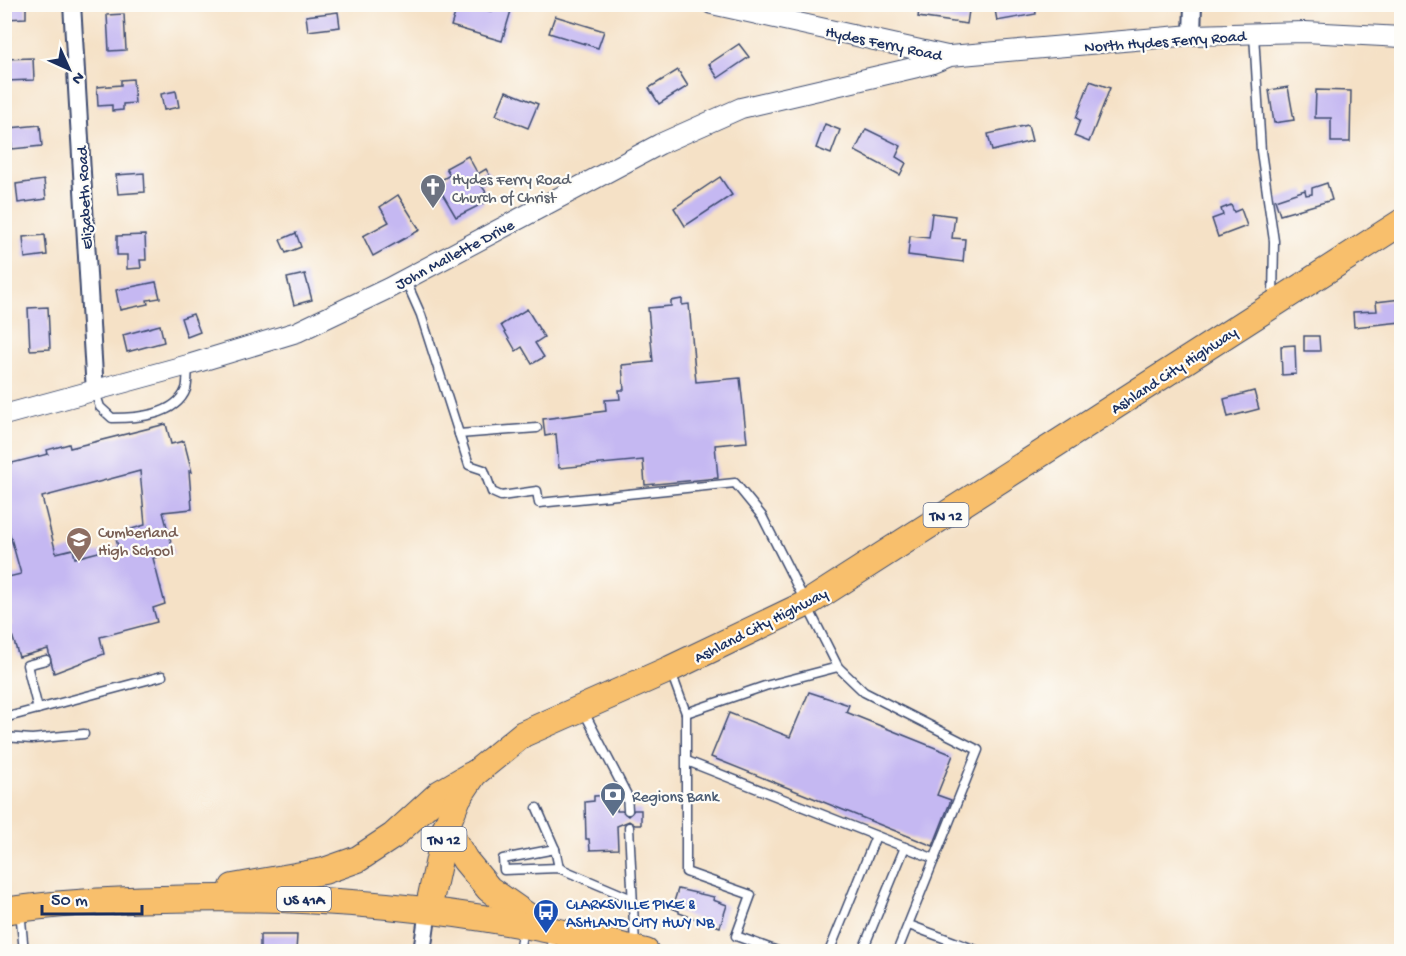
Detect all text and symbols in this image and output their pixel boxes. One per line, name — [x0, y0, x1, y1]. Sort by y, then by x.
street label: Hydes Ferry Road — [823, 24, 945, 67]
street label: North Hydes Ferry Road — [1084, 28, 1248, 59]
north arrow — [39, 39, 99, 99]
text: N — [66, 67, 88, 88]
street label: Elizabeth Road — [74, 144, 99, 250]
church icon: Hydes Ferry Road Church of Christ — [418, 172, 448, 210]
place label: Hydes Ferry Road Church of Christ — [452, 172, 572, 209]
street label: John Mallette Drive — [393, 216, 519, 295]
street label: Ashland City Highway — [1108, 324, 1242, 420]
road number: TN 12 — [924, 503, 968, 527]
school or university icon: Cumberland High School — [64, 525, 94, 563]
place label: Cumberland High School — [98, 525, 179, 562]
street label: Ashland City Highway — [692, 585, 831, 669]
bank icon: Regions Bank — [598, 780, 628, 818]
place label: Regions Bank — [632, 789, 720, 808]
road number: TN 12 — [422, 827, 466, 851]
scale bar — [42, 878, 142, 916]
road number: US 41A — [277, 887, 331, 911]
text: 50 m — [51, 891, 88, 912]
bus stop icon: CLARKSVILLE PIKE & ASHLAND CITY HWY NB — [531, 897, 561, 935]
place label: CLARKSVILLE PIKE & ASHLAND CITY HWY NB — [566, 897, 715, 934]

